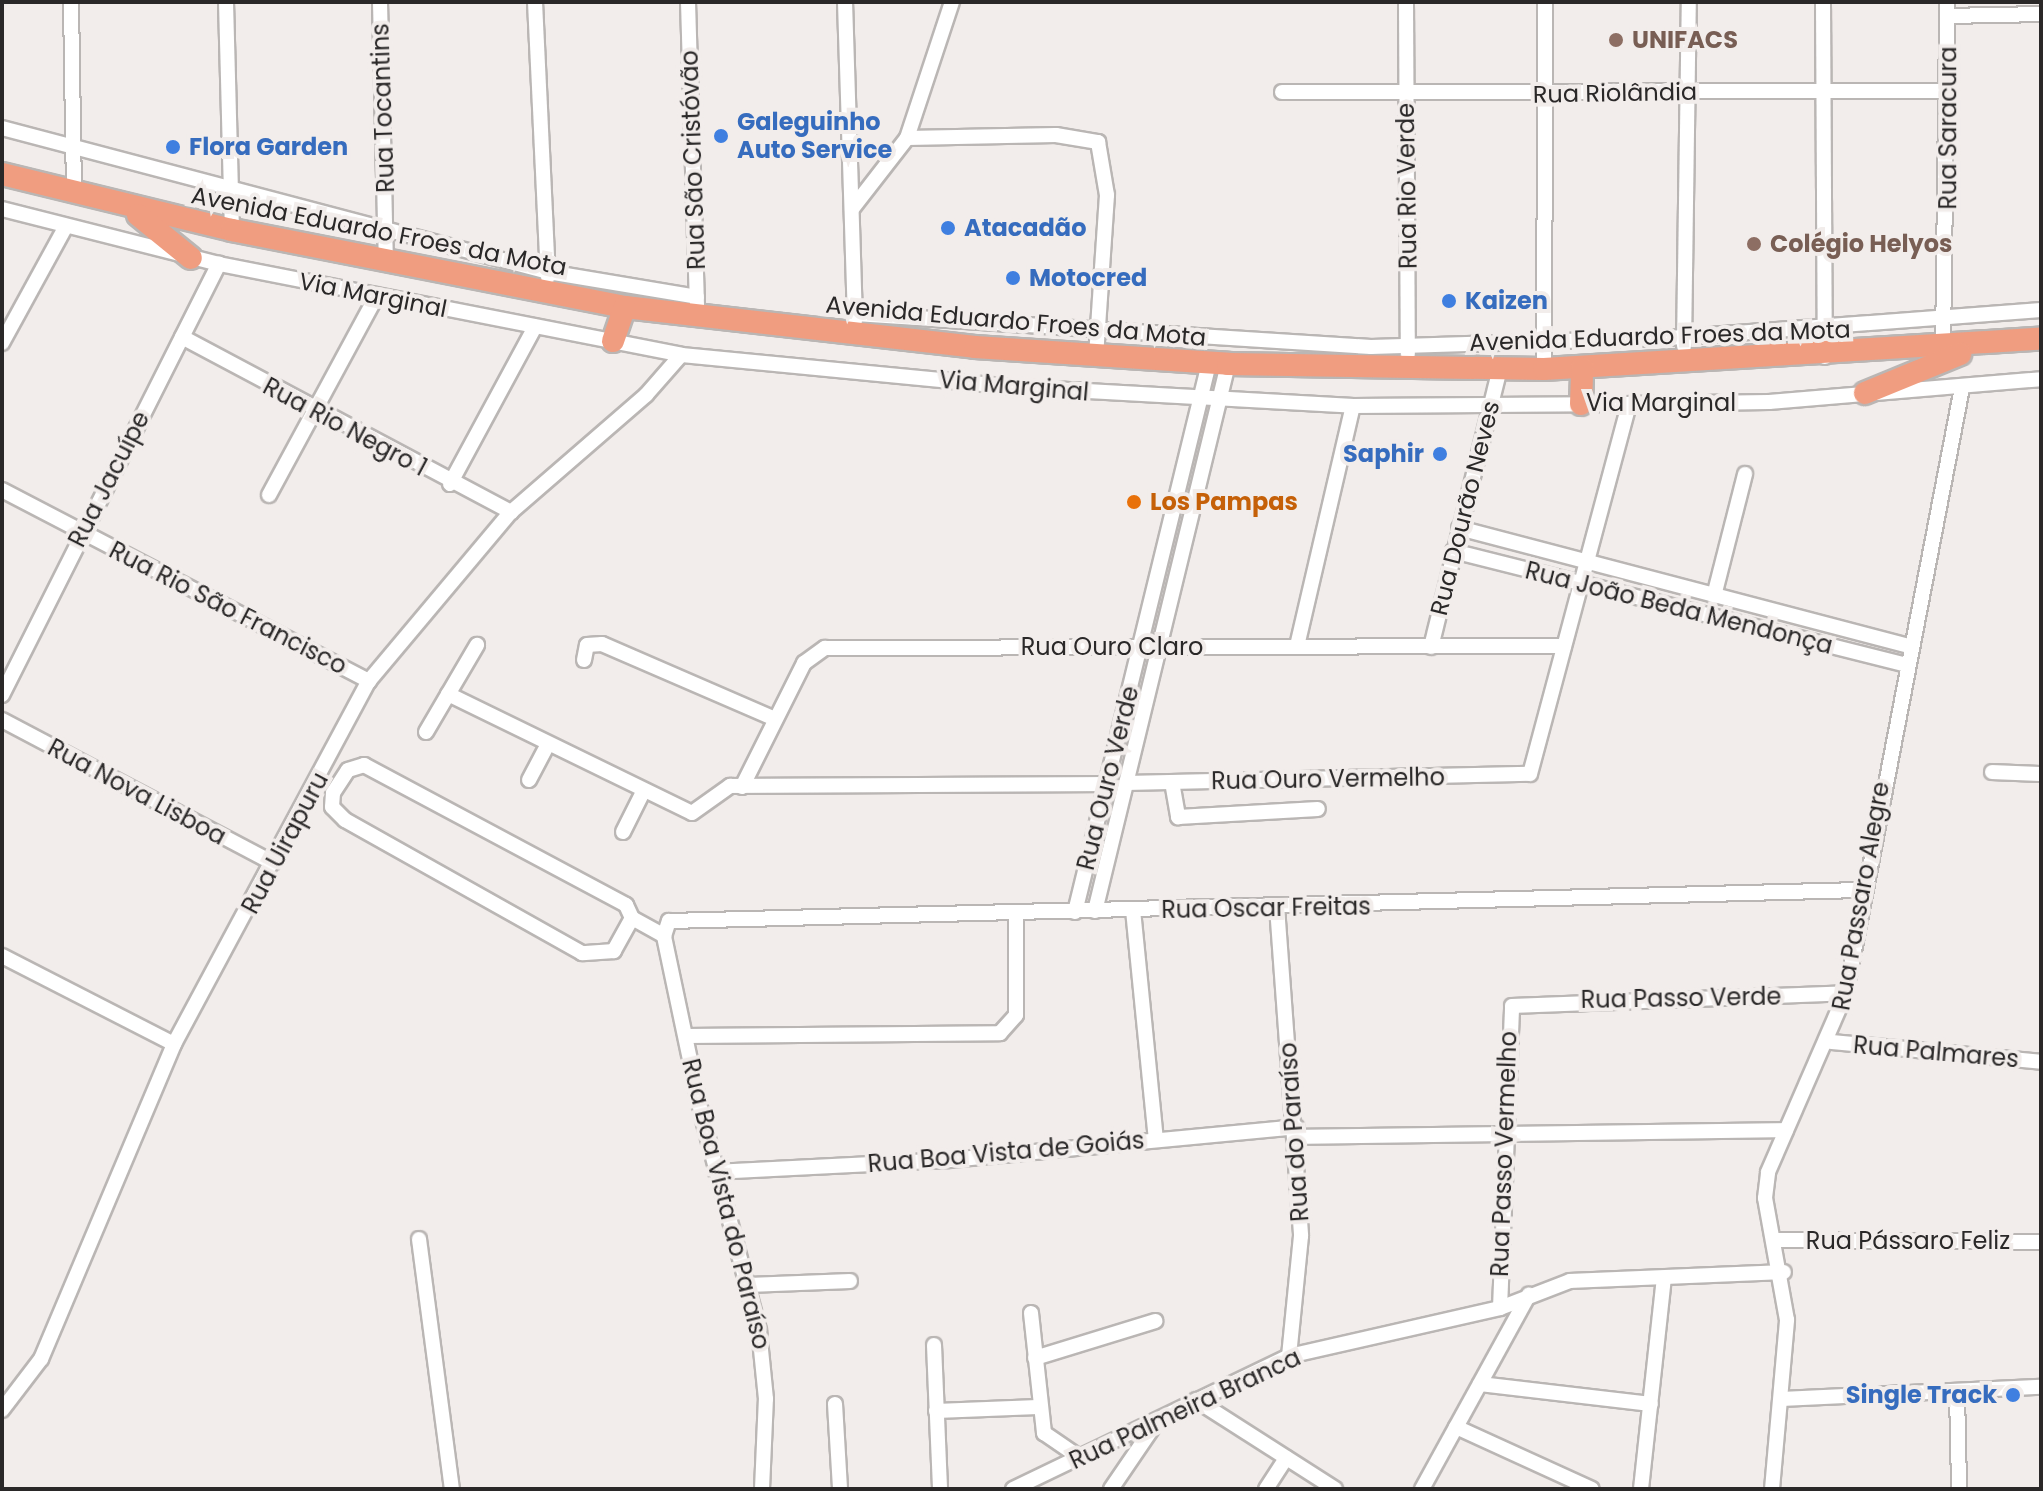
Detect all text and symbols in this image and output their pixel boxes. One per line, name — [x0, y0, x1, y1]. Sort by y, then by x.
street label: Rua Tocantins — [366, 23, 400, 193]
place label: UNIFACS — [1632, 26, 1738, 54]
marker: UNIFACS — [1607, 31, 1625, 49]
street label: Rua Saracura — [1934, 46, 1962, 210]
street label: Rua São Cristóvão — [675, 50, 711, 270]
street label: Rua Riolândia — [1533, 77, 1697, 109]
street label: Rua Rio Verde — [1391, 103, 1423, 269]
place label: Galeguinho Auto Service — [737, 108, 892, 164]
marker: Galeguinho Auto Service — [712, 127, 730, 145]
place label: Flora Garden — [189, 133, 348, 161]
marker: Flora Garden — [164, 138, 182, 156]
street label: Avenida Eduardo Froes da Mota — [189, 180, 569, 282]
place label: Atacadão — [964, 214, 1086, 242]
marker: Atacadão — [939, 219, 957, 237]
place label: Colégio Helyos — [1770, 230, 1952, 258]
marker: Colégio Helyos — [1745, 235, 1763, 253]
place label: Motocred — [1029, 264, 1147, 292]
street label: Via Marginal — [297, 267, 449, 323]
marker: Motocred — [1004, 269, 1022, 287]
place label: Kaizen — [1465, 287, 1548, 315]
street label: Avenida Eduardo Froes da Mota — [825, 290, 1207, 352]
marker: Kaizen — [1440, 292, 1458, 310]
street label: Avenida Eduardo Froes da Mota — [1469, 315, 1851, 357]
street label: Via Marginal — [938, 365, 1090, 407]
street label: Rua Rio Negro 1 — [258, 372, 432, 482]
street label: Via Marginal — [1586, 389, 1736, 417]
street label: Rua Dourão Neves — [1424, 398, 1506, 618]
street label: Rua Jacuípe — [62, 406, 156, 552]
place label: Saphir — [1343, 440, 1424, 468]
marker: Saphir — [1431, 445, 1449, 463]
place label: Los Pampas — [1150, 488, 1298, 516]
marker: Los Pampas — [1125, 493, 1143, 511]
street label: Rua Rio São Francisco — [105, 536, 351, 680]
street label: Rua João Beda Mendonça — [1522, 556, 1836, 660]
street label: Rua Ouro Claro — [1021, 633, 1203, 661]
street label: Rua Ouro Verde — [1071, 683, 1145, 873]
street label: Rua Nova Lisboa — [43, 733, 231, 851]
street label: Rua Ouro Vermelho — [1211, 763, 1445, 795]
street label: Rua Uirapuru — [236, 767, 334, 919]
street label: Rua Passaro Alegre — [1827, 779, 1895, 1013]
street label: Rua Oscar Freitas — [1161, 892, 1371, 924]
street label: Rua Passo Verde — [1580, 982, 1782, 1014]
street label: Rua Palmares — [1852, 1030, 2020, 1074]
street label: Rua Passo Vermelho — [1485, 1031, 1523, 1277]
street label: Rua do Paraíso — [1273, 1041, 1315, 1223]
street label: Rua Boa Vista do Paraíso — [676, 1056, 776, 1352]
street label: Rua Boa Vista de Goiás — [867, 1126, 1145, 1178]
street label: Rua Pássaro Feliz — [1806, 1227, 2010, 1255]
street label: Rua Palmeira Branca — [1065, 1343, 1305, 1475]
place label: Single Track — [1846, 1381, 1997, 1409]
marker: Single Track — [2004, 1386, 2022, 1404]

